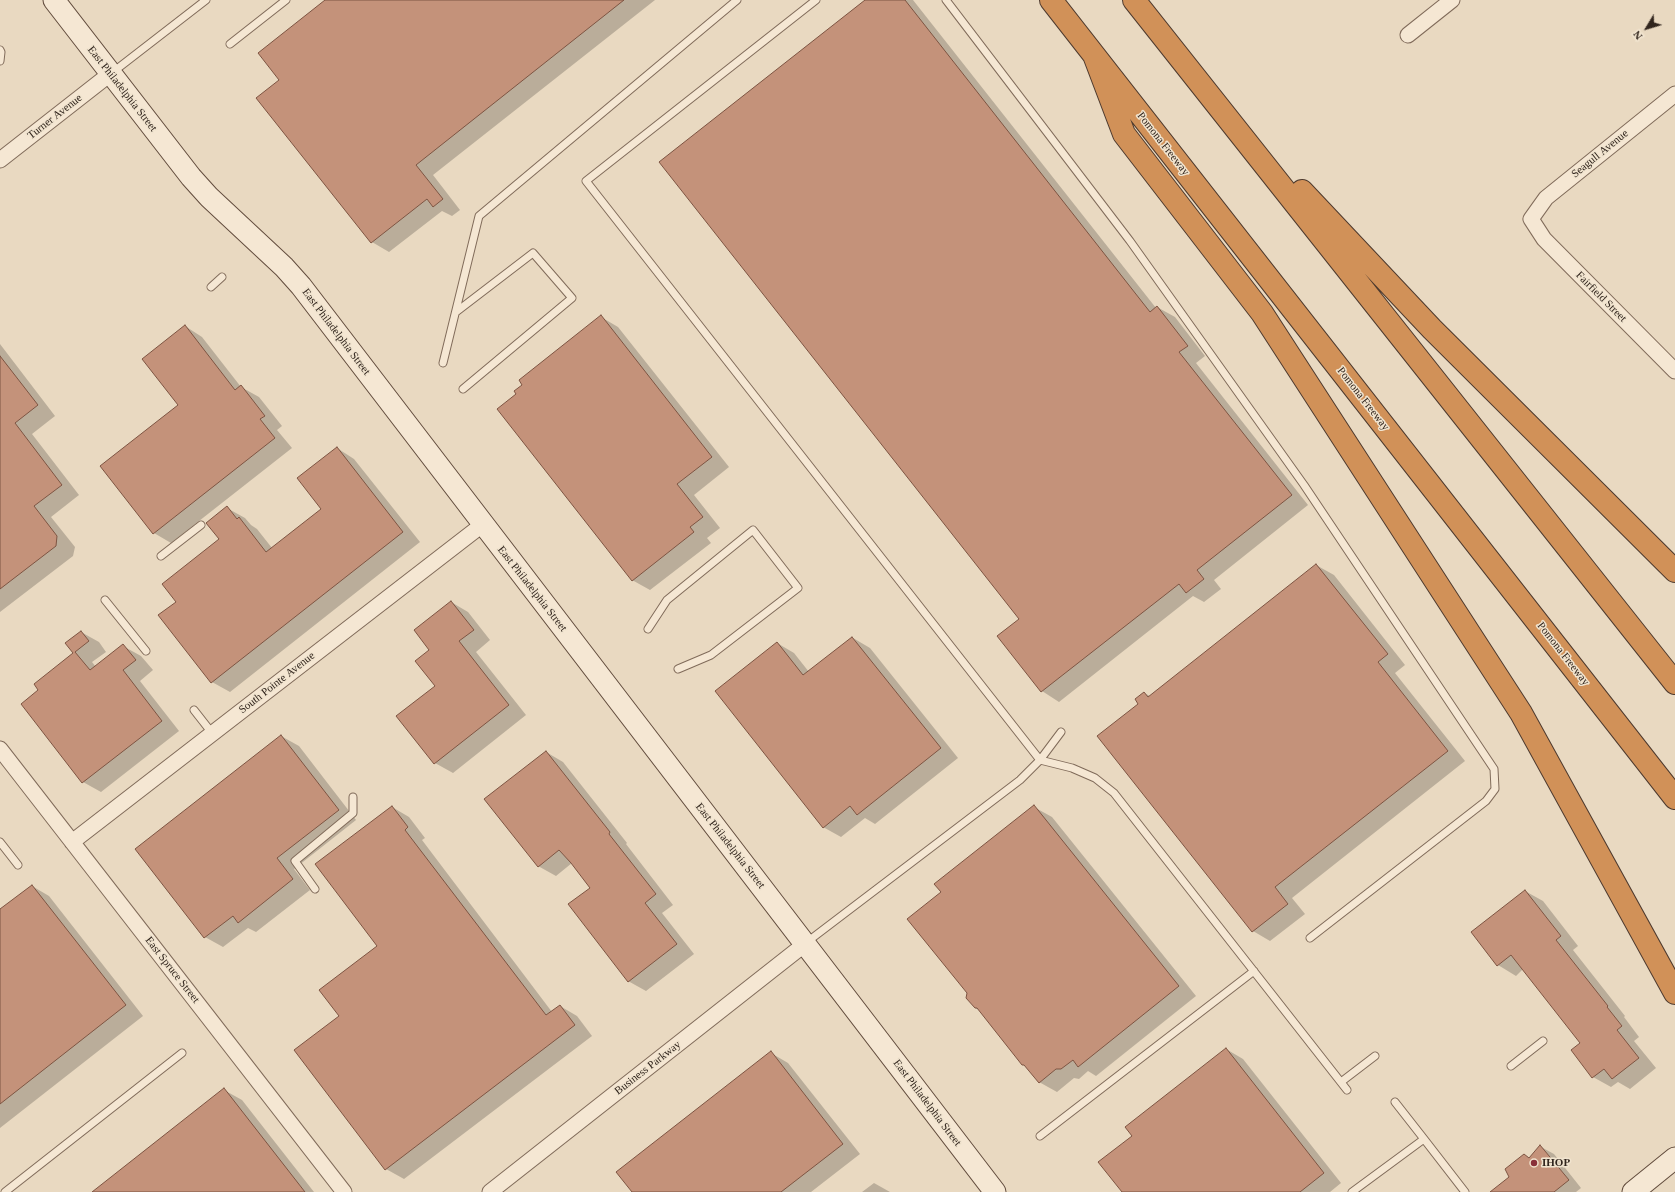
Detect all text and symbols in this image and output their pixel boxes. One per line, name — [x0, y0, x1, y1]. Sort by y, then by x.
north arrow — [1627, 8, 1667, 48]
text: N — [1630, 29, 1645, 42]
street label: East Philadelphia Street — [84, 44, 160, 134]
street label: Turner Avenue — [25, 92, 85, 142]
street label: Pomona Freeway — [1134, 110, 1192, 178]
street label: Seagull Avenue — [1569, 127, 1631, 181]
street label: Fairfield Street — [1573, 269, 1629, 325]
street label: East Philadelphia Street — [299, 286, 373, 378]
street label: Pomona Freeway — [1334, 365, 1392, 433]
street label: East Philadelphia Street — [494, 544, 570, 634]
street label: Pomona Freeway — [1534, 620, 1592, 688]
street label: South Pointe Avenue — [236, 649, 318, 717]
street label: East Philadelphia Street — [692, 801, 768, 891]
street label: East Spruce Street — [142, 934, 202, 1006]
street label: Business Parkway — [612, 1038, 684, 1098]
street label: East Philadelphia Street — [890, 1057, 964, 1149]
place label: IHOP — [1542, 1156, 1570, 1170]
marker: IHOP — [1529, 1158, 1539, 1168]

